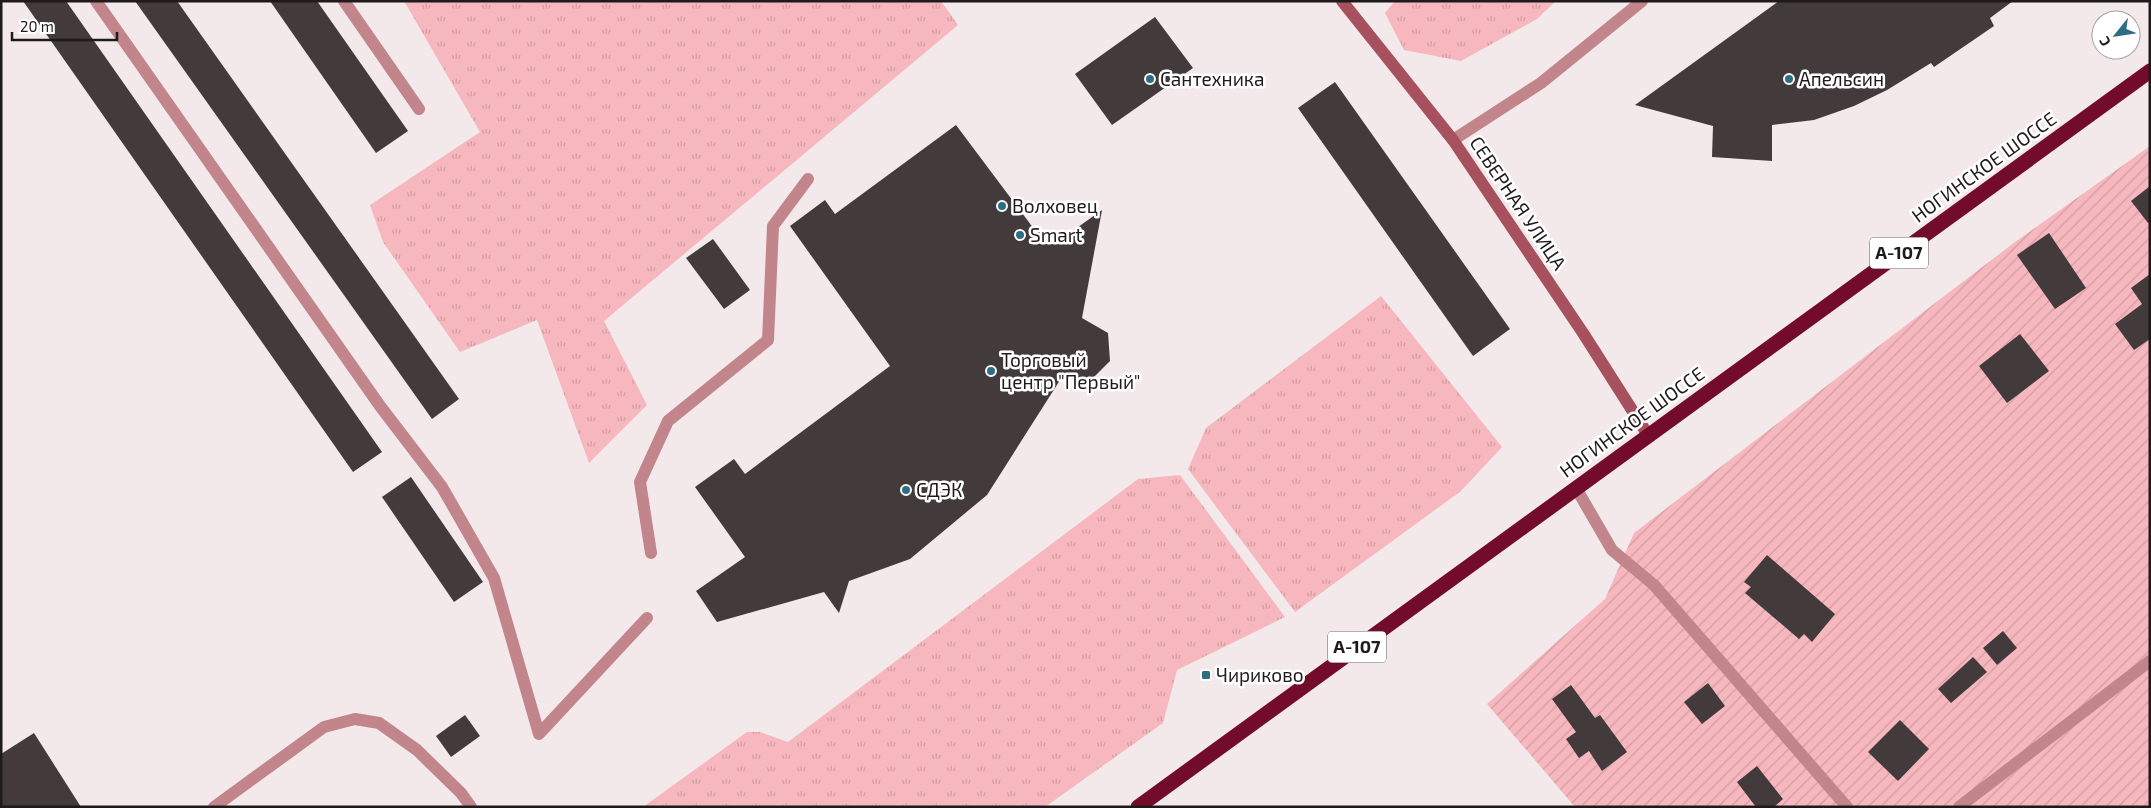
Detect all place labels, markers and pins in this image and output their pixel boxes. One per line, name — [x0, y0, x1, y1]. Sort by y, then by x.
place label: Сантехника — [1160, 67, 1264, 90]
place label: Апельсин — [1799, 67, 1884, 90]
marker: Сантехника — [1144, 73, 1156, 85]
marker: Апельсин — [1783, 73, 1795, 85]
place label: Волховец — [1012, 194, 1098, 217]
marker: Волховец — [996, 200, 1008, 212]
place label: Smart — [1030, 223, 1083, 246]
marker: Smart — [1014, 229, 1026, 241]
place label: Торговый центр "Первый" — [1001, 348, 1141, 393]
marker: Торговый центр "Первый" — [985, 365, 997, 377]
place label: СДЭК — [916, 478, 962, 501]
marker: СДЭК — [900, 484, 912, 496]
place label: Чириково — [1216, 663, 1304, 686]
marker: Чириково — [1200, 669, 1212, 681]

